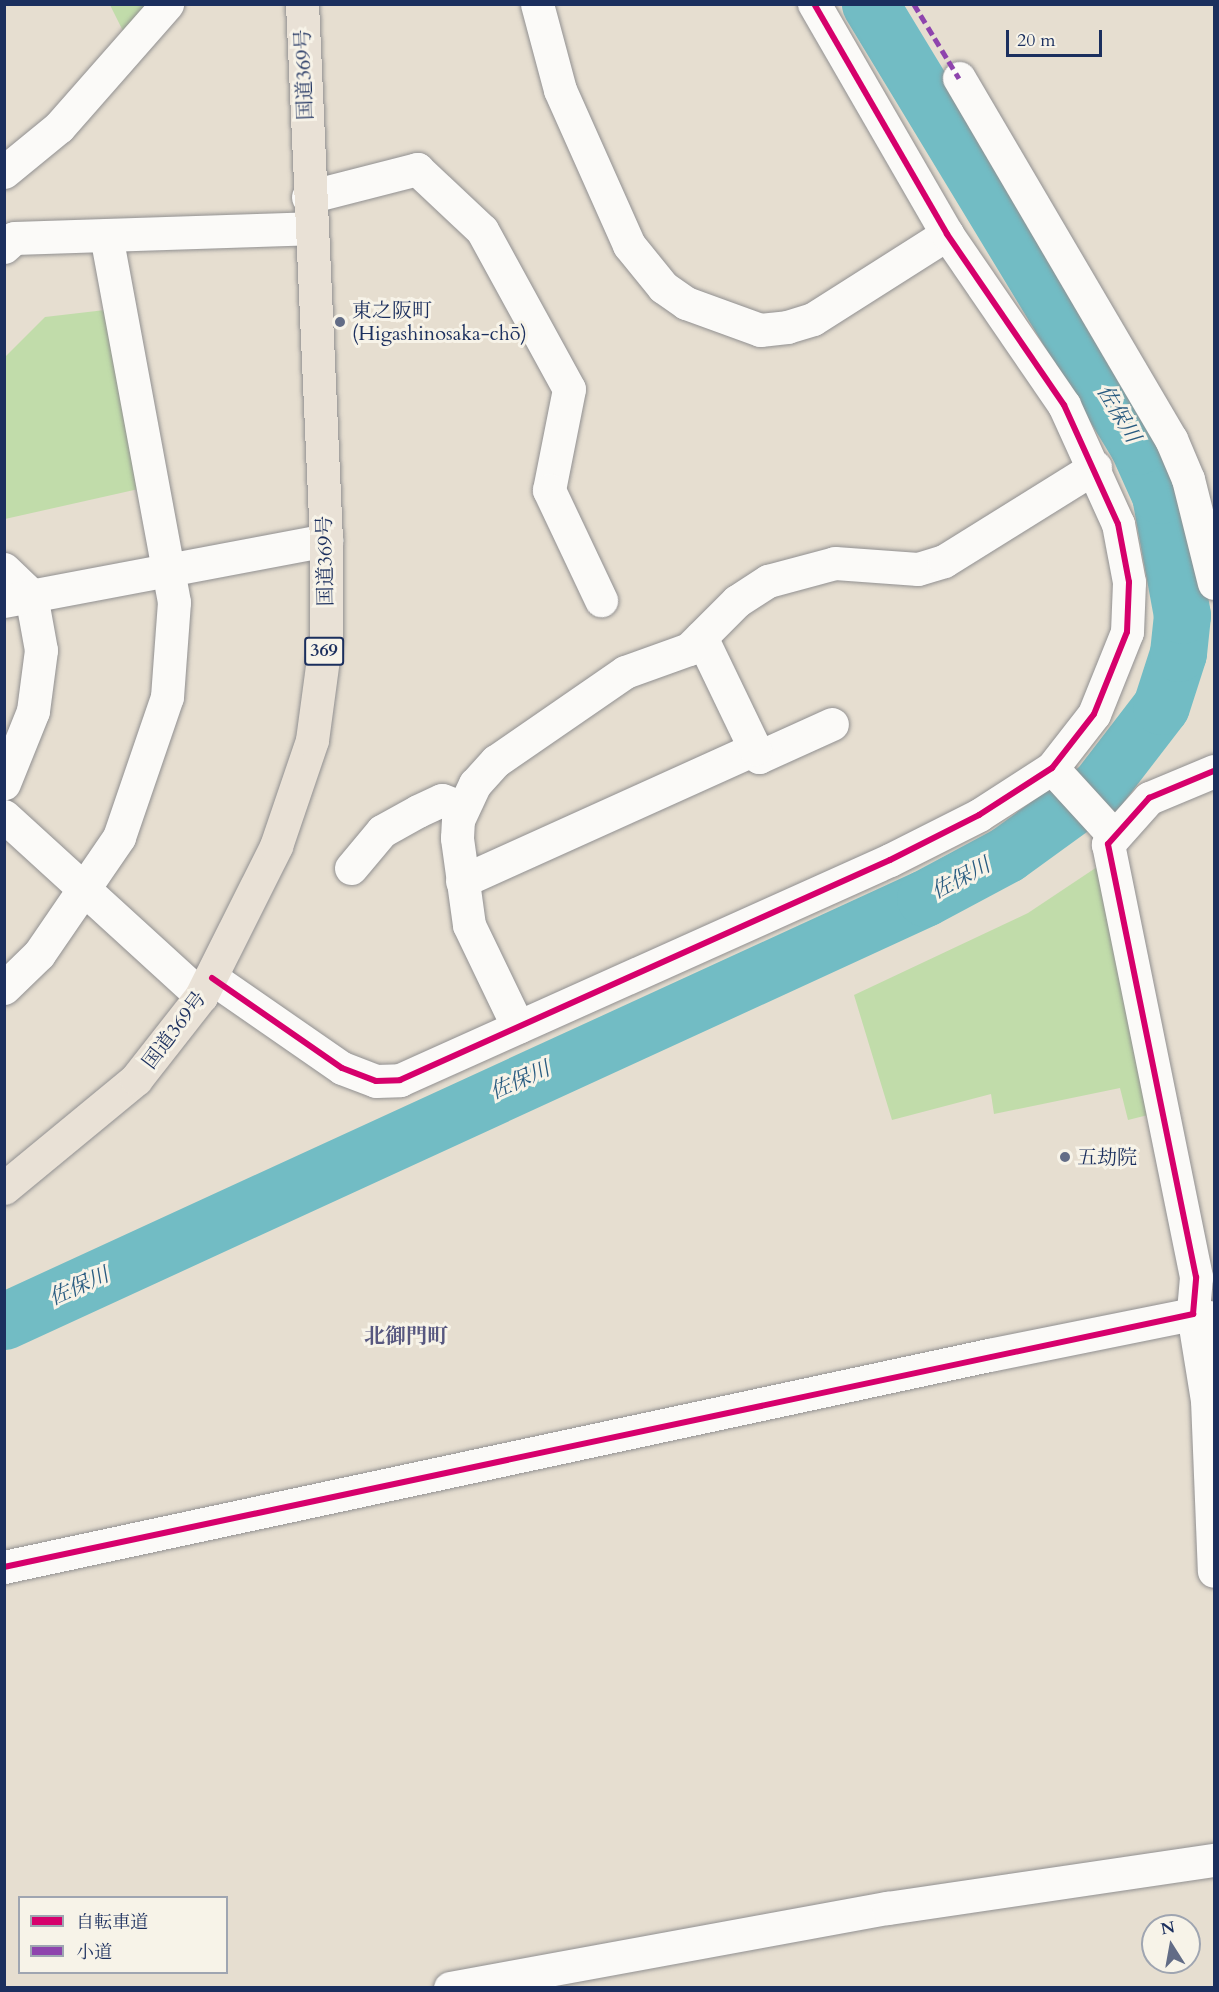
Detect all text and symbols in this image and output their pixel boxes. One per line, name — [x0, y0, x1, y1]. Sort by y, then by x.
scale bar — [1009, 18, 1105, 56]
text: 20 m — [1017, 28, 1056, 53]
street label: 国道369号 — [290, 29, 318, 121]
place label: 東之阪町 (Higashinosaka-chō) — [352, 298, 527, 345]
marker: 東之阪町 (Higashinosaka-chō) — [333, 315, 347, 329]
water label: 佐保川 — [1091, 381, 1145, 447]
street label: 国道369号 — [312, 515, 338, 607]
road number: 369 — [303, 636, 345, 666]
water label: 佐保川 — [927, 853, 995, 905]
street label: 国道369号 — [137, 987, 211, 1073]
water label: 佐保川 — [486, 1057, 554, 1105]
place label: 五劫院 — [1077, 1145, 1137, 1169]
marker: 五劫院 — [1058, 1150, 1072, 1164]
water label: 佐保川 — [45, 1263, 113, 1311]
district label: 北御門町 — [364, 1324, 448, 1350]
legend — [18, 1896, 228, 1974]
text: 自転車道 — [76, 1910, 148, 1935]
north arrow — [1141, 1914, 1201, 1974]
text: N — [1159, 1916, 1177, 1940]
text: 小道 — [76, 1940, 112, 1965]

